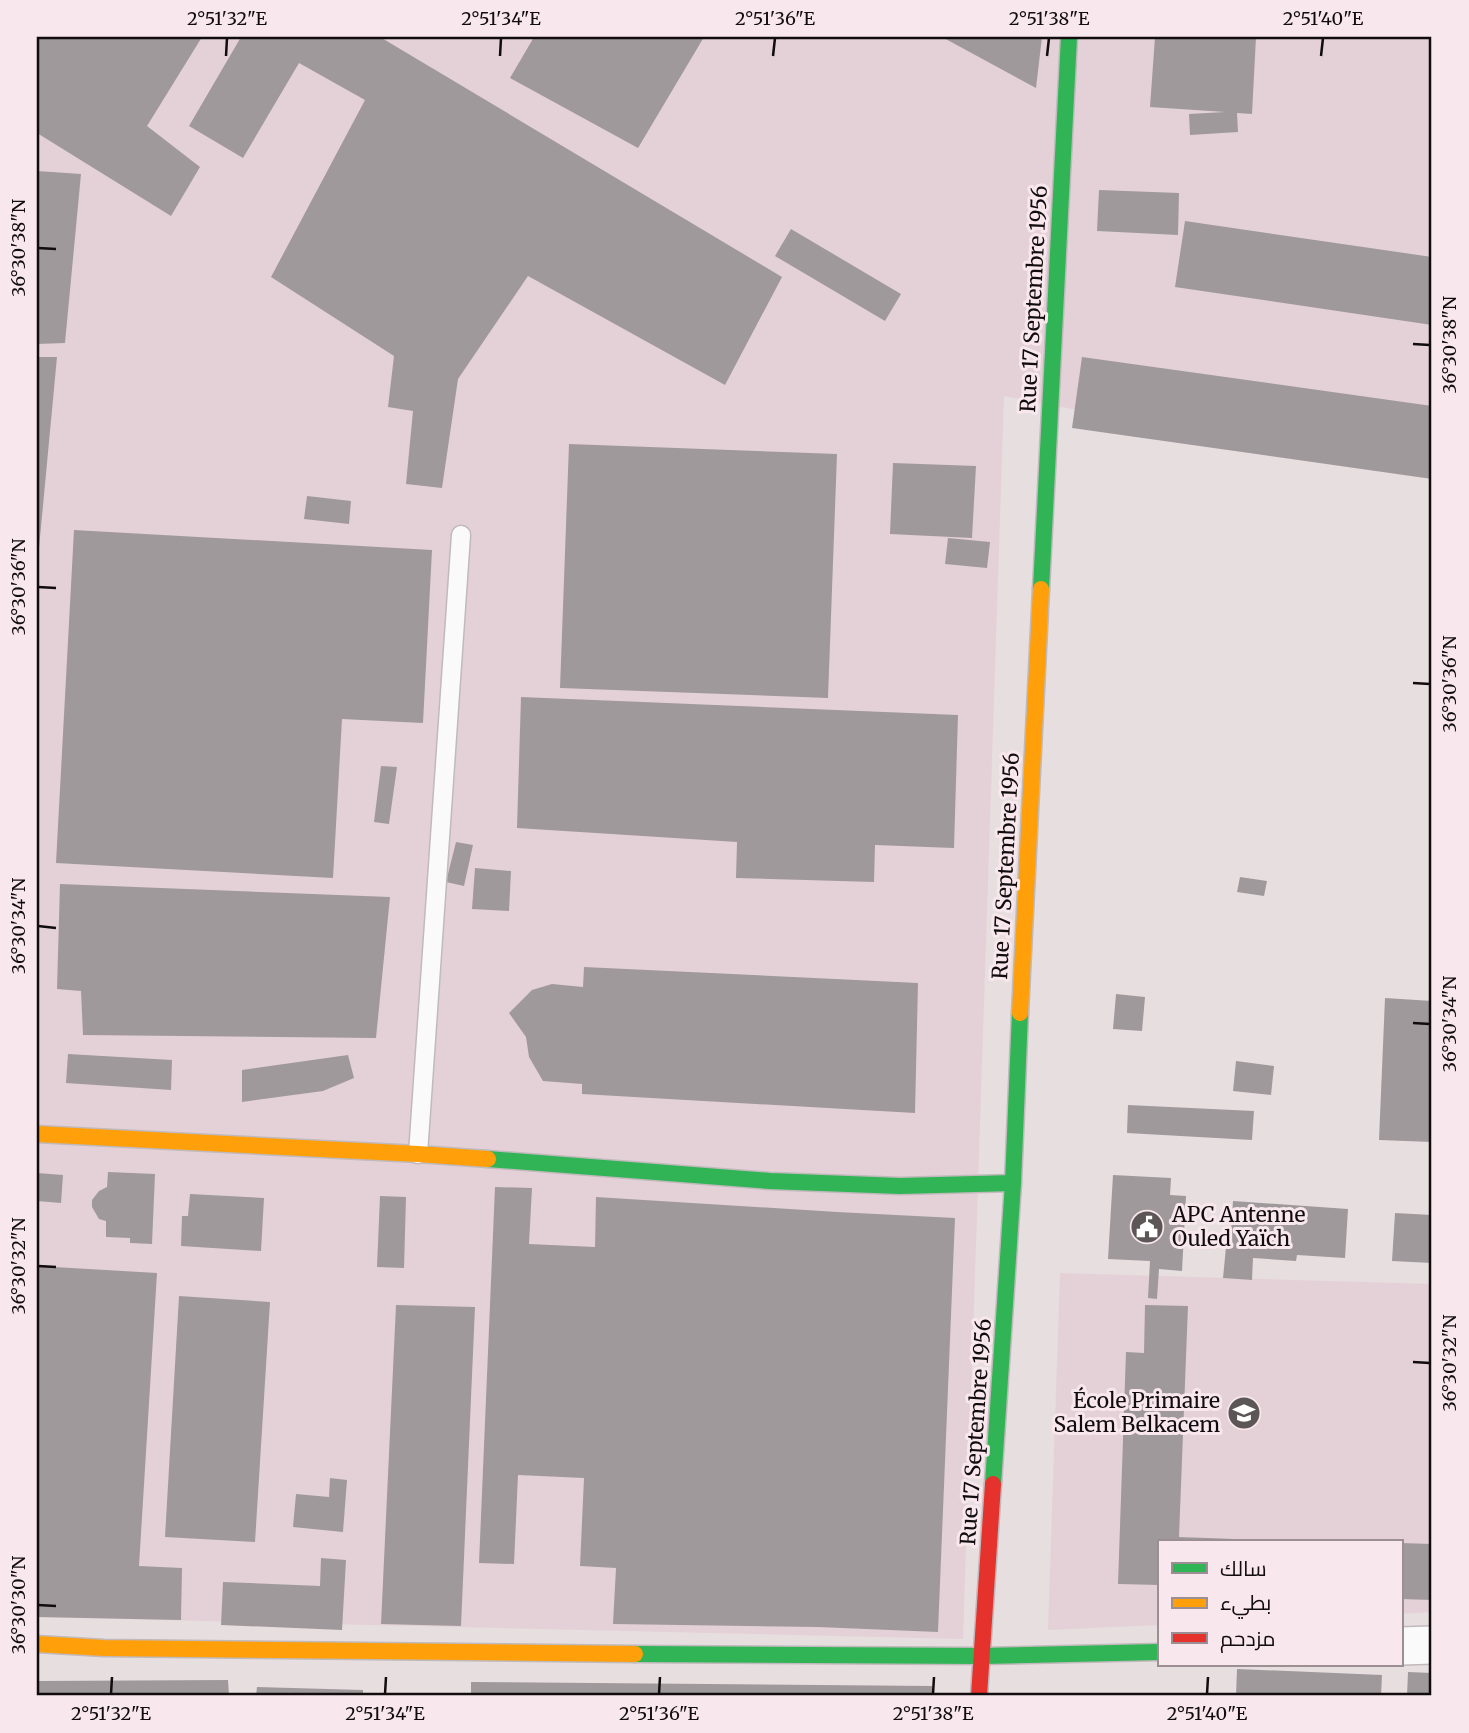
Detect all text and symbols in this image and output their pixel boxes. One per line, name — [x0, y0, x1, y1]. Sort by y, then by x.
text: 2°51'32"E — [187, 7, 268, 30]
text: 2°51'34"E — [461, 7, 541, 30]
text: 2°51'36"E — [735, 7, 816, 30]
text: 2°51'38"E — [1009, 7, 1090, 30]
text: 2°51'40"E — [1283, 7, 1364, 30]
street label: Rue 17 Septembre 1956 — [1014, 185, 1053, 413]
text: 36°30'38"N — [7, 199, 30, 297]
text: 36°30'38"N — [1438, 296, 1461, 394]
text: 36°30'36"N — [7, 538, 30, 635]
text: 36°30'36"N — [1438, 635, 1461, 732]
street label: Rue 17 Septembre 1956 — [986, 752, 1025, 980]
text: 36°30'34"N — [7, 878, 30, 974]
text: 36°30'34"N — [1438, 976, 1461, 1072]
place label: APC Antenne Ouled Yaïch — [1171, 1201, 1305, 1252]
public building icon: APC Antenne Ouled Yaïch — [1128, 1208, 1166, 1246]
text: 36°30'32"N — [7, 1217, 30, 1314]
text: 36°30'32"N — [1438, 1314, 1461, 1411]
street label: Rue 17 Septembre 1956 — [954, 1318, 997, 1546]
place label: École Primaire Salem Belkacem — [1054, 1386, 1220, 1438]
school or university icon: École Primaire Salem Belkacem — [1225, 1394, 1263, 1432]
legend — [1158, 1540, 1402, 1666]
text: سالك — [1220, 1555, 1267, 1582]
text: 36°30'30"N — [7, 1556, 30, 1654]
text: بطيء — [1220, 1589, 1271, 1619]
text: مزدحم — [1220, 1625, 1275, 1653]
text: 2°51'32"E — [71, 1702, 152, 1725]
text: 2°51'34"E — [345, 1702, 425, 1725]
text: 2°51'36"E — [619, 1702, 700, 1725]
text: 2°51'38"E — [893, 1702, 974, 1725]
text: 2°51'40"E — [1167, 1702, 1248, 1725]

